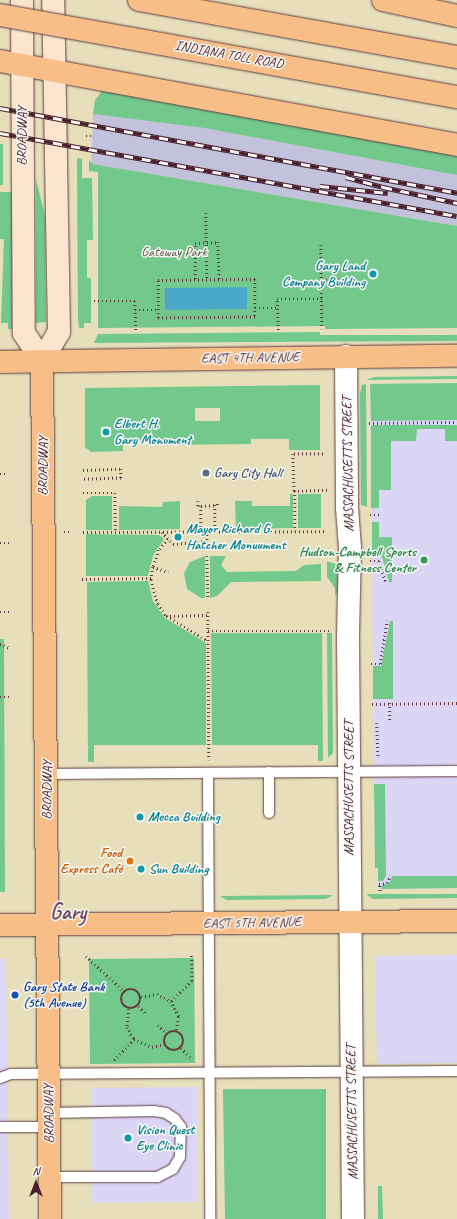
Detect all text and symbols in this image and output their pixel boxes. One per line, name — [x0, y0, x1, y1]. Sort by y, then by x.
street label: INDIANA TOLL ROAD — [173, 37, 285, 73]
street label: BROADWAY — [14, 106, 30, 166]
park label: Gateway Park — [141, 244, 207, 260]
place label: Gary Land Company Building — [282, 258, 365, 290]
marker: Gary Land Company Building — [368, 269, 378, 279]
street label: EAST 4TH AVENUE — [201, 349, 299, 367]
street label: MASSACHUSETTS STREET — [338, 396, 358, 532]
place label: Elbert H. Gary Monument — [114, 416, 192, 448]
marker: Elbert H. Gary Monument — [101, 427, 111, 437]
street label: BROADWAY — [35, 436, 51, 496]
place label: Gary City Hall — [214, 465, 282, 481]
marker: Gary City Hall — [201, 468, 211, 478]
place label: Mayor Richard G. Hatcher Monuument — [186, 521, 286, 554]
marker: Mayor Richard G. Hatcher Monuument — [173, 532, 183, 542]
place label: Hudson-Campbell Sports & Fitness Center — [299, 544, 416, 576]
marker: Hudson-Campbell Sports & Fitness Center — [419, 555, 429, 565]
street label: MASSACHUSETTS STREET — [341, 720, 357, 856]
street label: BROADWAY — [39, 760, 55, 820]
place label: Mecca Building — [148, 809, 220, 825]
marker: Mecca Building — [135, 812, 145, 822]
place label: Food Express Café — [60, 845, 122, 878]
marker: Food Express Café — [125, 856, 135, 866]
place label: Sun Building — [149, 861, 208, 877]
marker: Sun Building — [136, 864, 146, 874]
district label: Gary — [50, 900, 86, 926]
street label: EAST 5TH AVENUE — [203, 914, 301, 932]
place label: Gary State Bank (5th Avenue) — [23, 979, 105, 1012]
marker: Gary State Bank (5th Avenue) — [10, 990, 20, 1000]
street label: MASSACHUSETTS STREET — [342, 1044, 362, 1180]
street label: BROADWAY — [40, 1084, 58, 1144]
place label: Vision Quest Eye Clinic — [136, 1122, 194, 1154]
marker: Vision Quest Eye Clinic — [123, 1133, 133, 1143]
north arrow — [16, 1163, 56, 1203]
text: N — [33, 1164, 39, 1178]

